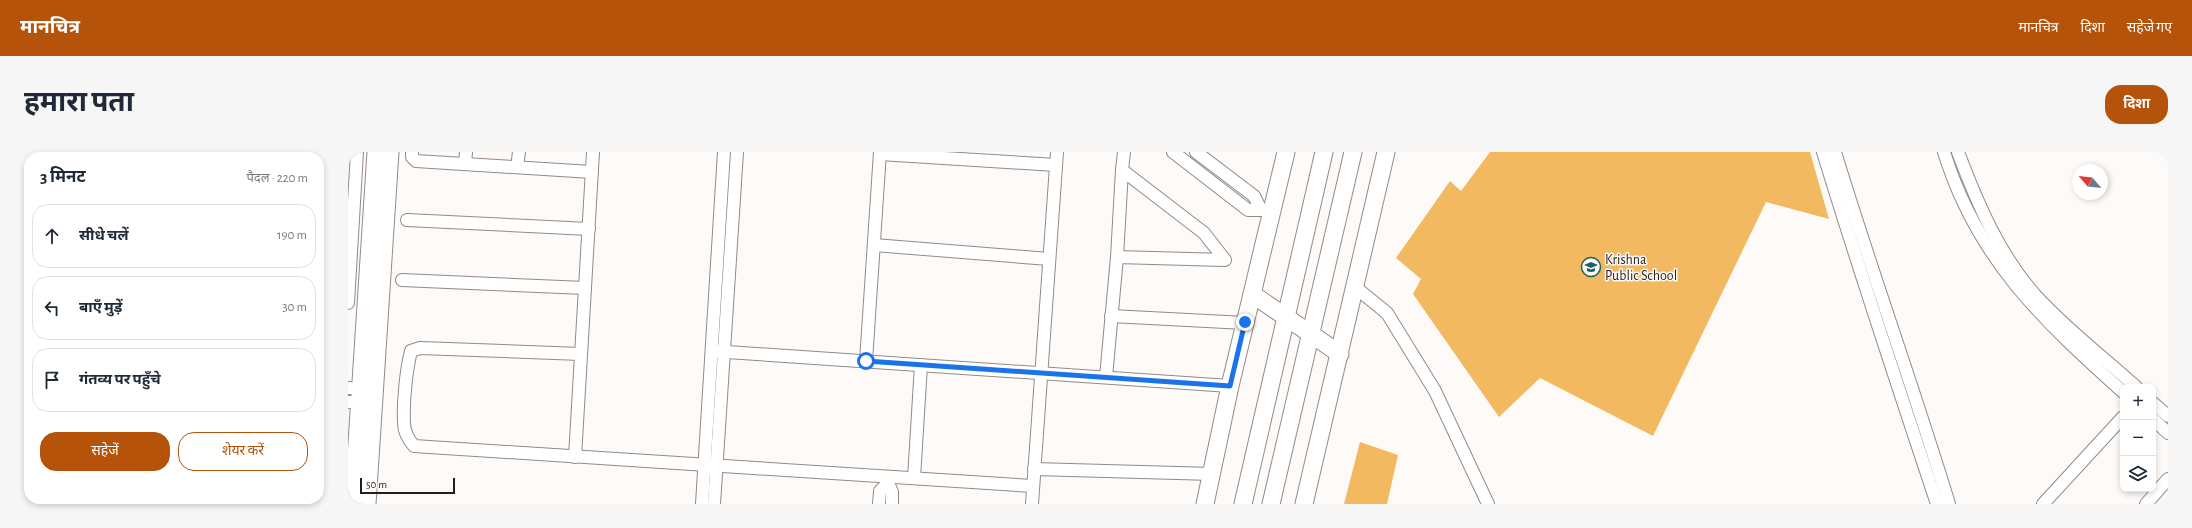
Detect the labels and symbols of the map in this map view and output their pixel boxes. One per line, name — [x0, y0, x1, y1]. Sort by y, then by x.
north arrow — [2072, 164, 2108, 200]
place label: Krishna Public School — [1605, 253, 1677, 283]
school or university icon: Krishna Public School — [1580, 256, 1602, 278]
route end — [1236, 313, 1254, 331]
route start — [857, 352, 875, 370]
scale bar — [360, 476, 455, 495]

